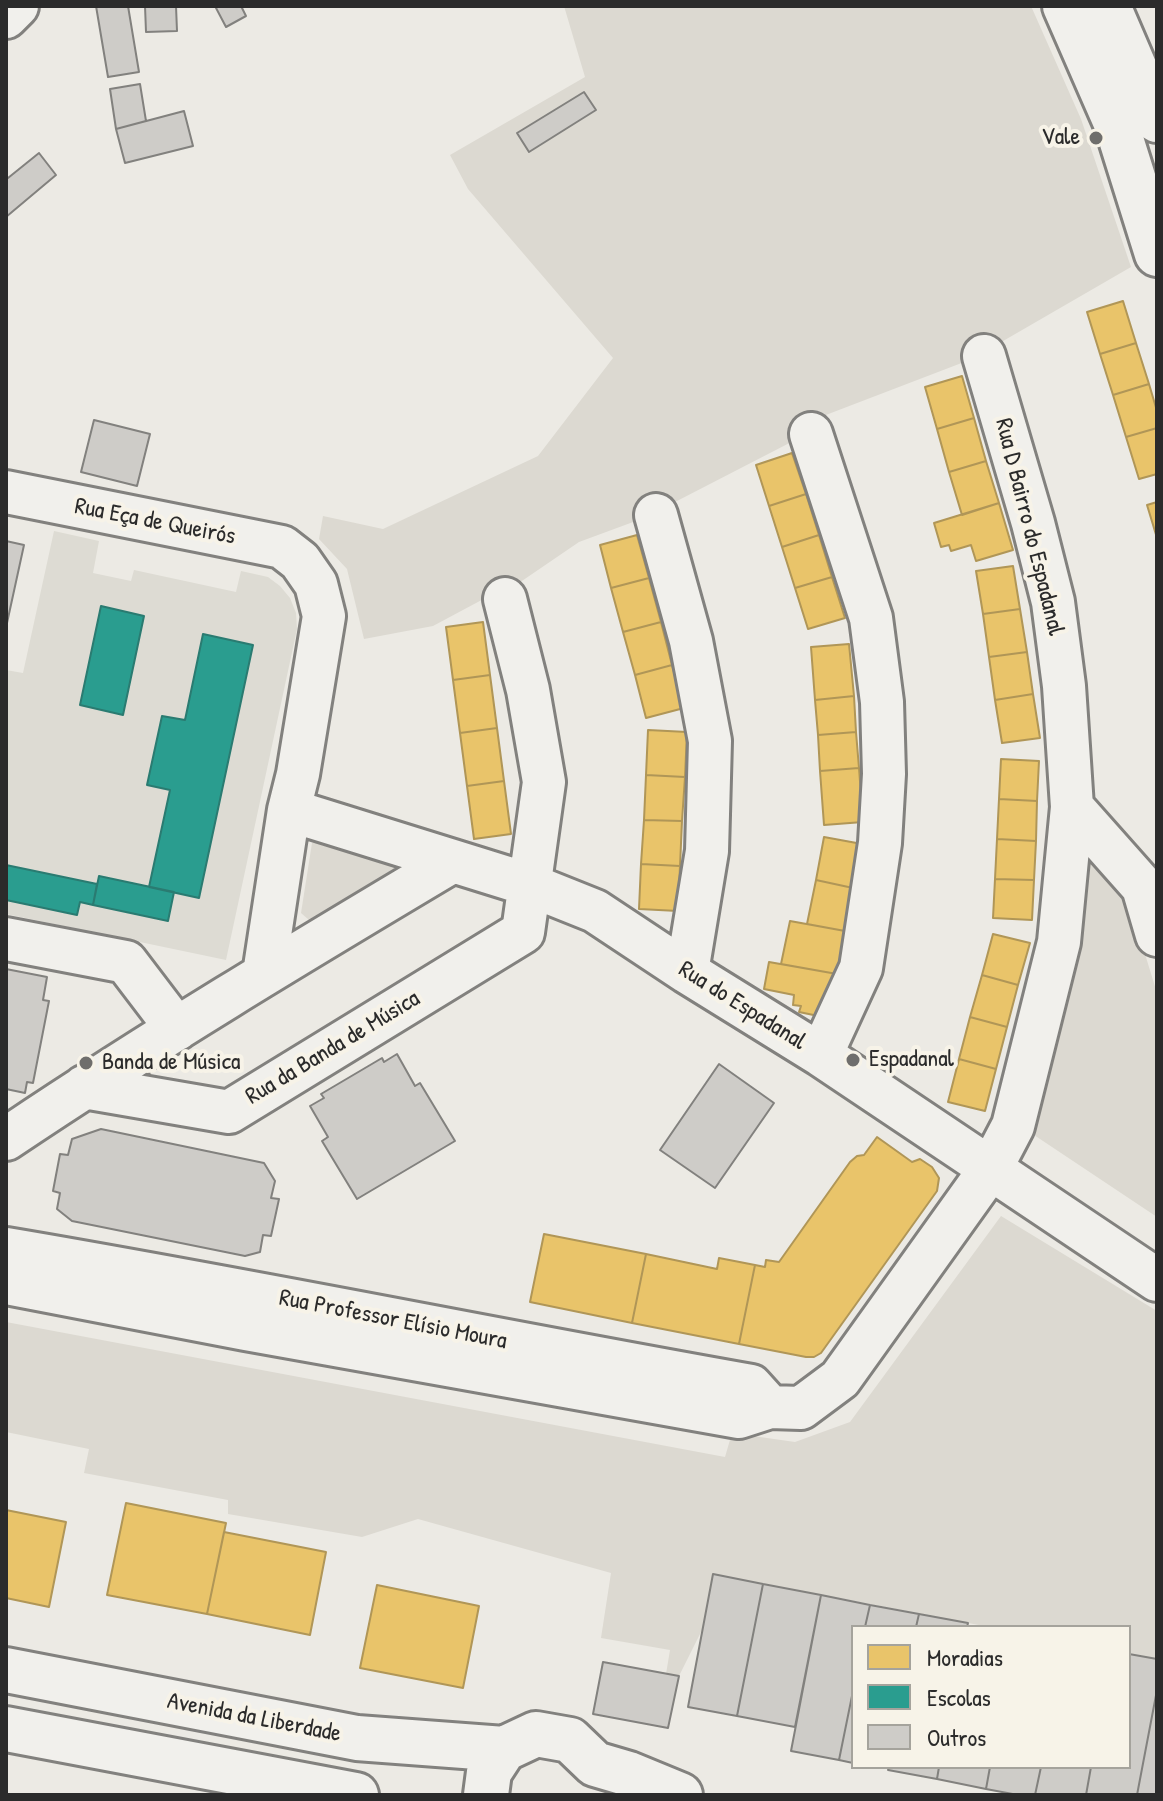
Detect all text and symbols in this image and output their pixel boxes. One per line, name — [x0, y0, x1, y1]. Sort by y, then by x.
place label: Vale — [1041, 124, 1080, 152]
marker: Vale — [1087, 129, 1105, 147]
street label: Rua D Bairro do Espadanal — [988, 416, 1070, 638]
street label: Rua Eça de Queirós — [72, 492, 238, 552]
street label: Rua do Espadanal — [673, 955, 811, 1057]
street label: Rua da Banda de Música — [241, 985, 425, 1111]
place label: Espadanal — [869, 1046, 954, 1074]
place label: Banda de Música — [102, 1049, 240, 1077]
marker: Espadanal — [844, 1051, 862, 1069]
marker: Banda de Música — [77, 1054, 95, 1072]
street label: Rua Professor Elísio Moura — [277, 1284, 509, 1356]
legend — [851, 1625, 1131, 1769]
text: Moradias — [927, 1641, 1003, 1673]
text: Escolas — [927, 1681, 991, 1713]
street label: Avenida da Liberdade — [165, 1687, 343, 1749]
text: Outros — [927, 1721, 986, 1753]

